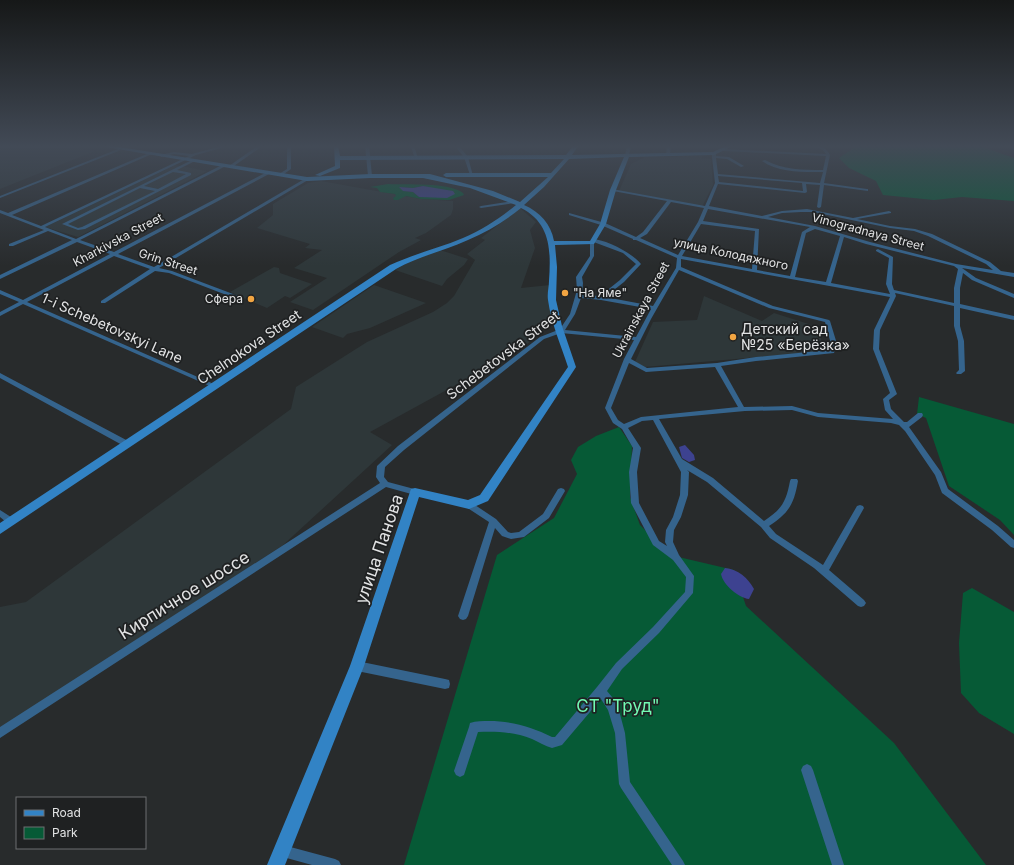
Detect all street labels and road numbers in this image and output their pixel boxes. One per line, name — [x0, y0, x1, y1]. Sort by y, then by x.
street label: Kharkivska Street — [70, 209, 165, 270]
street label: Vinogradnaya Street — [810, 209, 926, 254]
street label: улица Колодяжного — [672, 234, 790, 273]
street label: Grin Street — [137, 245, 199, 278]
street label: Ukrainskaya Street — [609, 259, 672, 360]
street label: 1-i Schebetovskyi Lane — [39, 289, 185, 366]
street label: Chelnokova Street — [194, 305, 304, 388]
street label: Schebetovska Street — [443, 306, 563, 403]
street label: улица Панова — [351, 492, 407, 606]
street label: Кирпичное шоссе — [115, 547, 253, 643]

